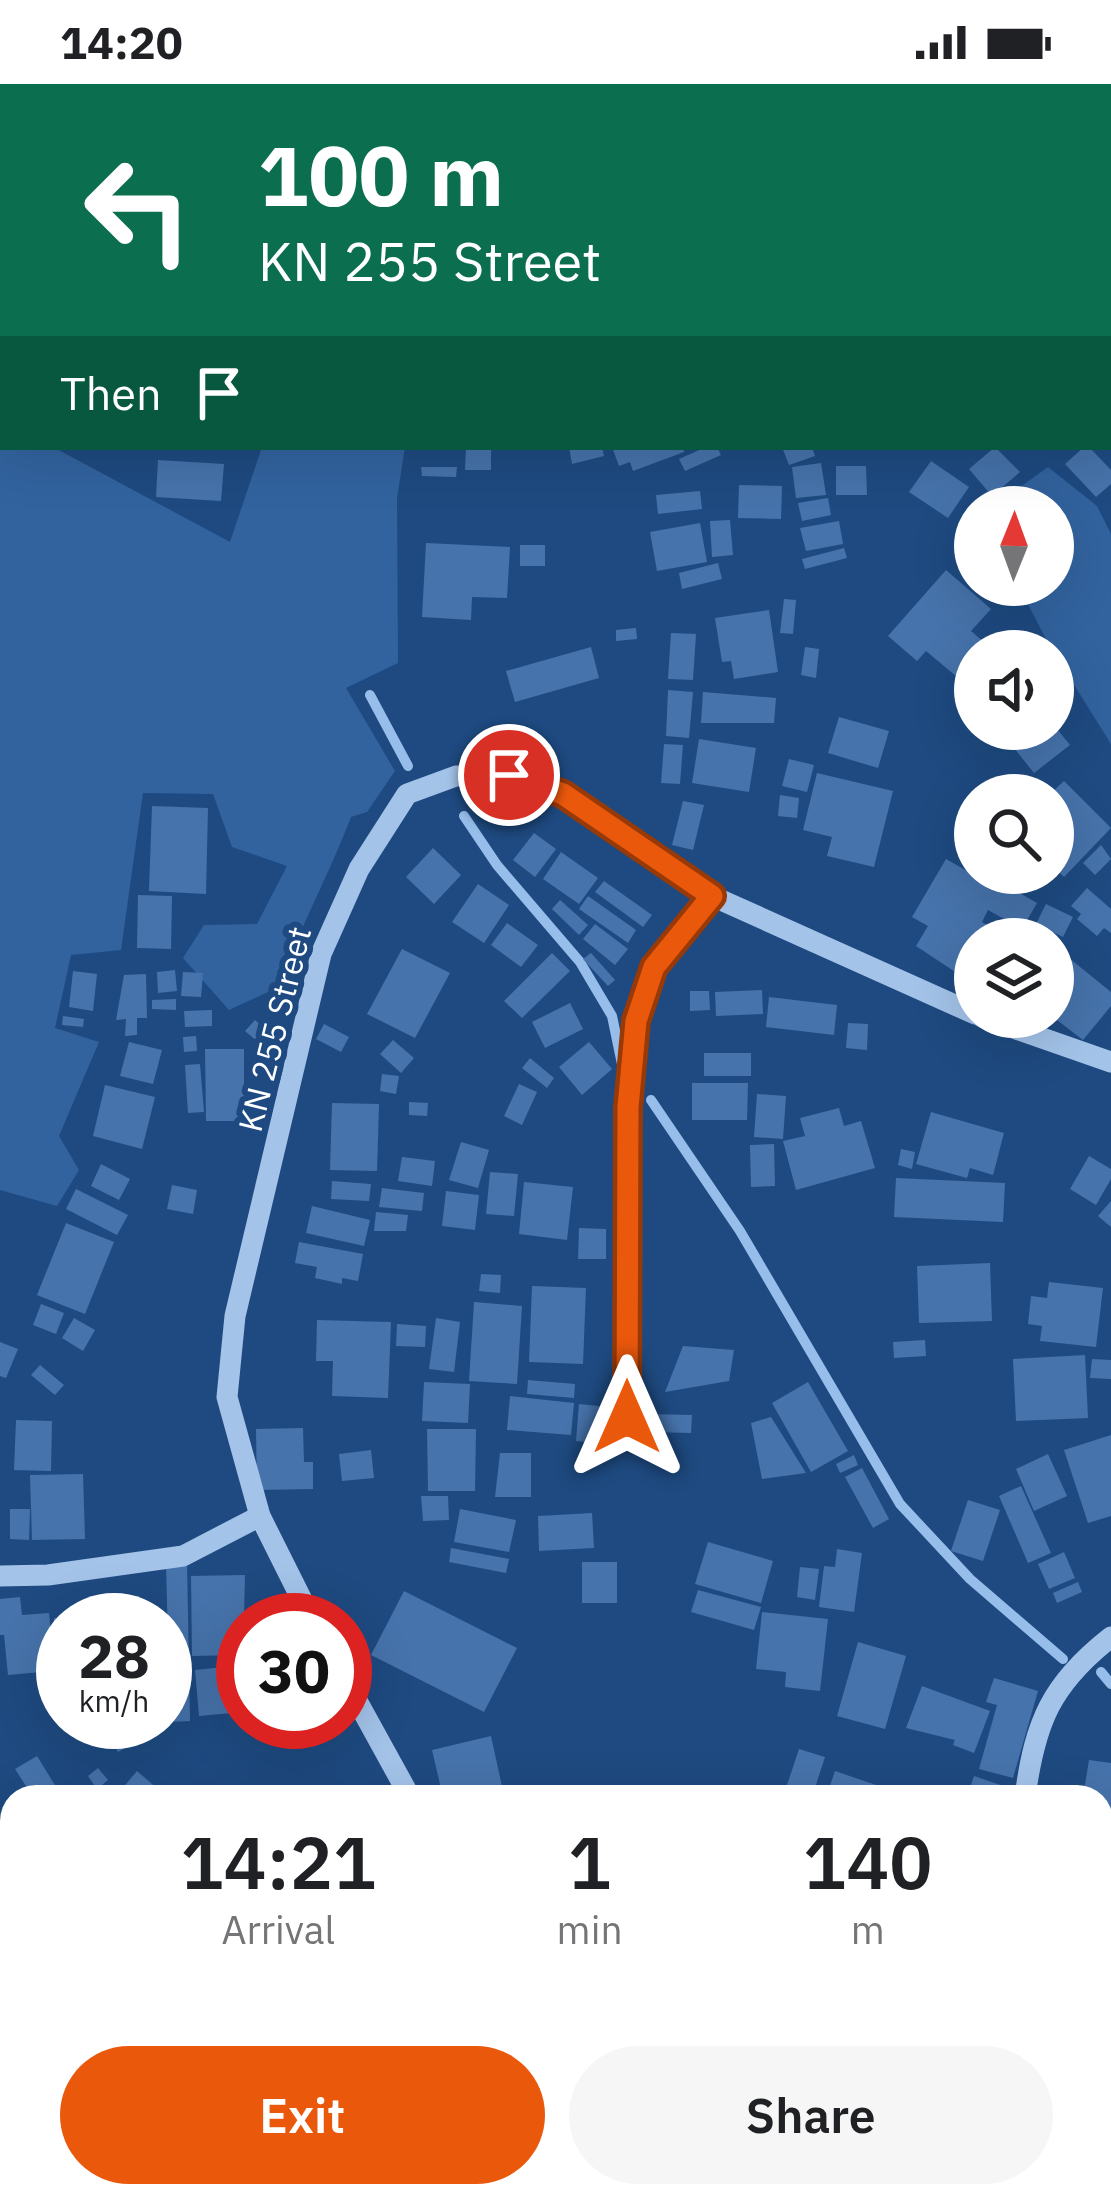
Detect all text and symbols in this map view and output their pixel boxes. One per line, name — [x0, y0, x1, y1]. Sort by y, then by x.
text: 14:20 — [60, 13, 183, 71]
text: 100 m — [258, 120, 504, 229]
icon: left — [60, 132, 216, 288]
text: KN 255 Street — [258, 226, 601, 296]
icon: arrive — [186, 360, 252, 426]
text: Then — [60, 364, 162, 422]
north arrow — [954, 486, 1074, 606]
map controls — [954, 486, 1074, 1038]
button: sound — [954, 630, 1074, 750]
pin — [458, 724, 560, 826]
icon: arrive — [476, 742, 542, 808]
button: search — [954, 774, 1074, 894]
button: layers — [954, 918, 1074, 1038]
street label: KN 255 Street — [228, 922, 320, 1136]
position arrow — [564, 1354, 690, 1480]
speed limit sign: 30 — [216, 1593, 372, 1749]
text: 28 — [78, 1616, 150, 1695]
text: km/h — [79, 1681, 149, 1720]
text: 14:21 — [180, 1815, 376, 1909]
text: 1 — [568, 1815, 611, 1909]
text: 140 — [803, 1815, 933, 1909]
text: Arrival — [221, 1904, 335, 1955]
text: min — [557, 1904, 623, 1955]
text: m — [851, 1904, 885, 1955]
button: Exit — [60, 2046, 545, 2184]
button: Share — [569, 2046, 1053, 2184]

